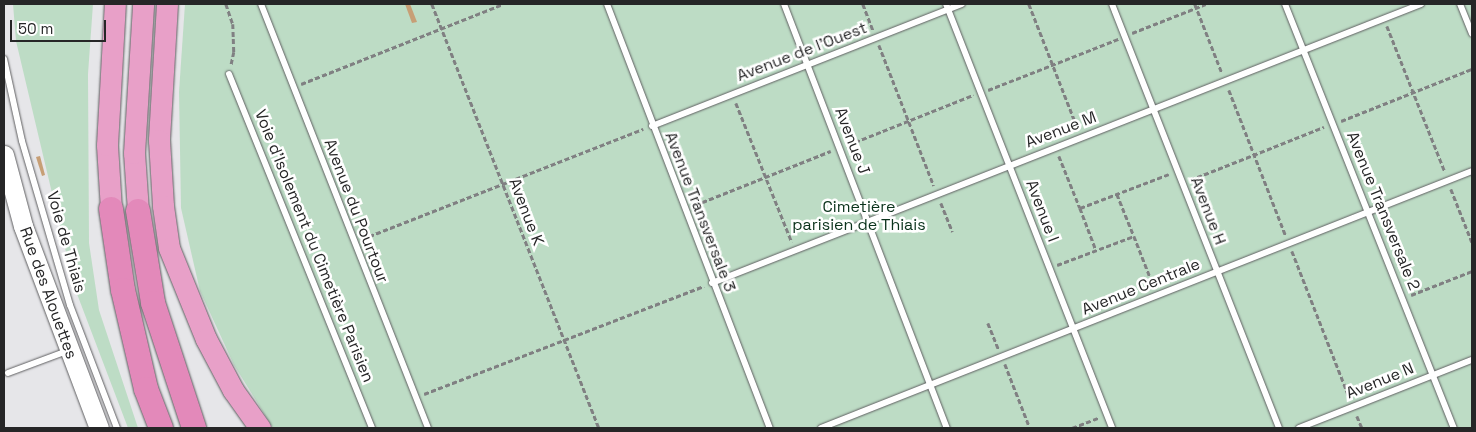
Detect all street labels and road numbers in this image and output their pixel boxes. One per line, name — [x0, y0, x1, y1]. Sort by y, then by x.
street label: Avenue de l'Ouest — [734, 18, 870, 86]
street label: Avenue J — [830, 105, 874, 177]
street label: Voie d'Isolement du Cimetière Parisien — [250, 107, 378, 385]
street label: Avenue M — [1023, 108, 1099, 152]
street label: Avenue Transversale 3 — [661, 129, 739, 295]
street label: Avenue Transversale 2 — [1342, 129, 1424, 293]
street label: Avenue du Pourtour — [320, 136, 392, 286]
street label: Avenue H — [1186, 174, 1230, 248]
street label: Avenue K — [504, 176, 548, 248]
street label: Avenue I — [1021, 177, 1063, 245]
street label: Voie de Thiais — [42, 189, 90, 295]
street label: Rue des Alouettes — [15, 224, 81, 362]
street label: Avenue Centrale — [1079, 255, 1203, 319]
street label: Avenue N — [1343, 359, 1417, 403]

